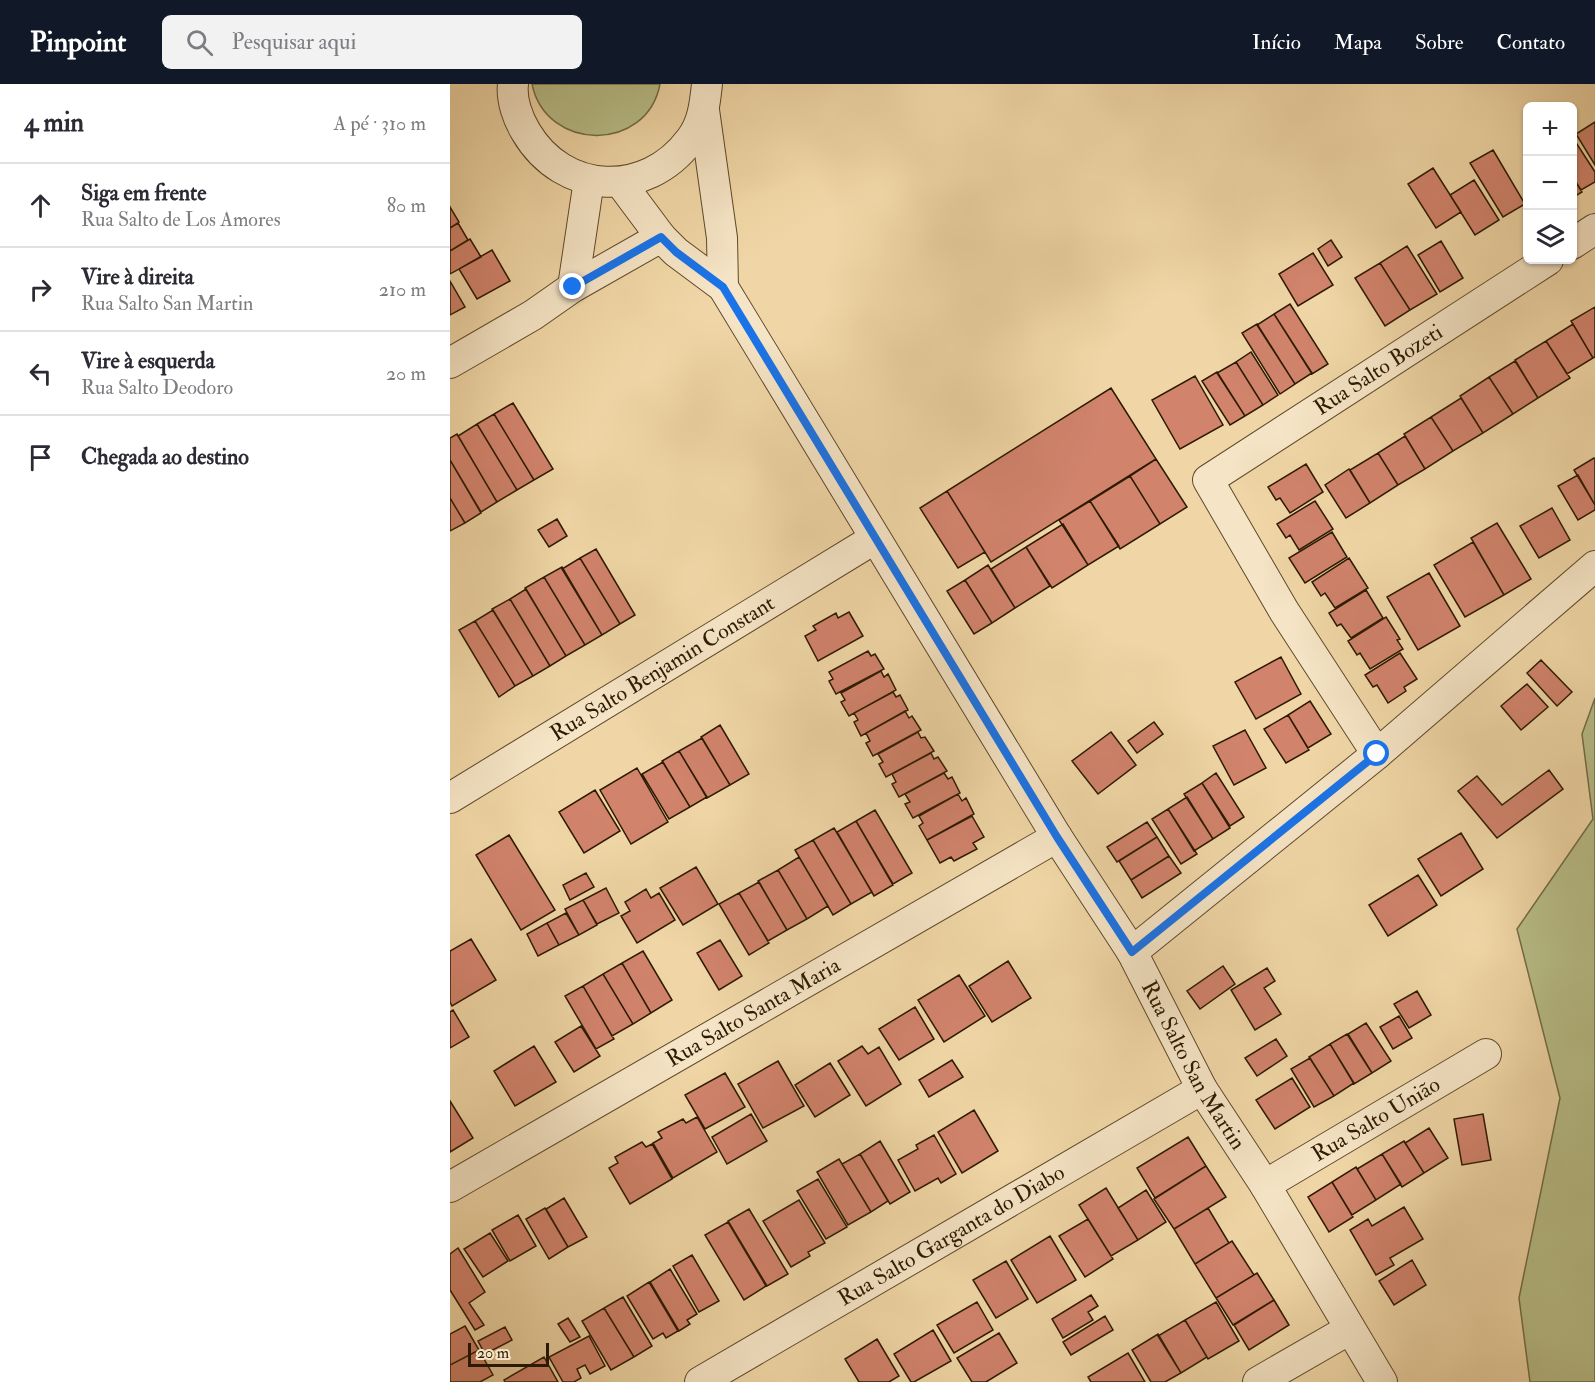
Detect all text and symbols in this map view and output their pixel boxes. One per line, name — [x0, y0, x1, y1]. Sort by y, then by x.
search box — [162, 15, 582, 69]
text: Pinpoint — [30, 25, 126, 60]
icon: search — [183, 26, 216, 59]
text: Pesquisar aqui — [231, 28, 356, 56]
text: Início — [1252, 29, 1301, 56]
text: Mapa — [1334, 29, 1382, 56]
text: Sobre — [1415, 29, 1464, 56]
text: Contato — [1497, 29, 1565, 56]
map controls — [1523, 102, 1577, 264]
button: + — [1523, 102, 1577, 156]
text: 4 min — [24, 107, 84, 139]
text: A pé · 310 m — [334, 111, 426, 136]
button: − — [1523, 156, 1577, 210]
text: Siga em frente — [81, 179, 206, 207]
icon: ahead — [24, 189, 57, 222]
text: 80 m — [387, 193, 426, 218]
text: Rua Salto de Los Amores — [81, 207, 281, 232]
button: layers — [1523, 210, 1577, 264]
text: Vire à direita — [81, 263, 194, 291]
icon: right — [24, 273, 57, 306]
route end — [559, 273, 585, 299]
text: 210 m — [379, 277, 426, 302]
text: Rua Salto San Martin — [81, 291, 253, 316]
street label: Rua Salto Bozeti — [1309, 318, 1448, 422]
text: Vire à esquerda — [81, 347, 215, 375]
icon: left — [24, 357, 57, 390]
text: 20 m — [386, 361, 426, 386]
text: Rua Salto Deodoro — [81, 375, 233, 400]
icon: arrive — [24, 441, 57, 474]
text: Chegada ao destino — [81, 443, 249, 471]
street label: Rua Salto Benjamin Constant — [545, 589, 780, 747]
route start — [1363, 740, 1389, 766]
street label: Rua Salto Santa Maria — [661, 951, 846, 1073]
street label: Rua Salto San Martin — [1135, 976, 1252, 1155]
street label: Rua Salto União — [1307, 1070, 1445, 1168]
street label: Rua Salto Garganta do Diabo — [833, 1158, 1070, 1312]
scale bar — [468, 1340, 549, 1368]
text: 20 m — [477, 1343, 509, 1363]

